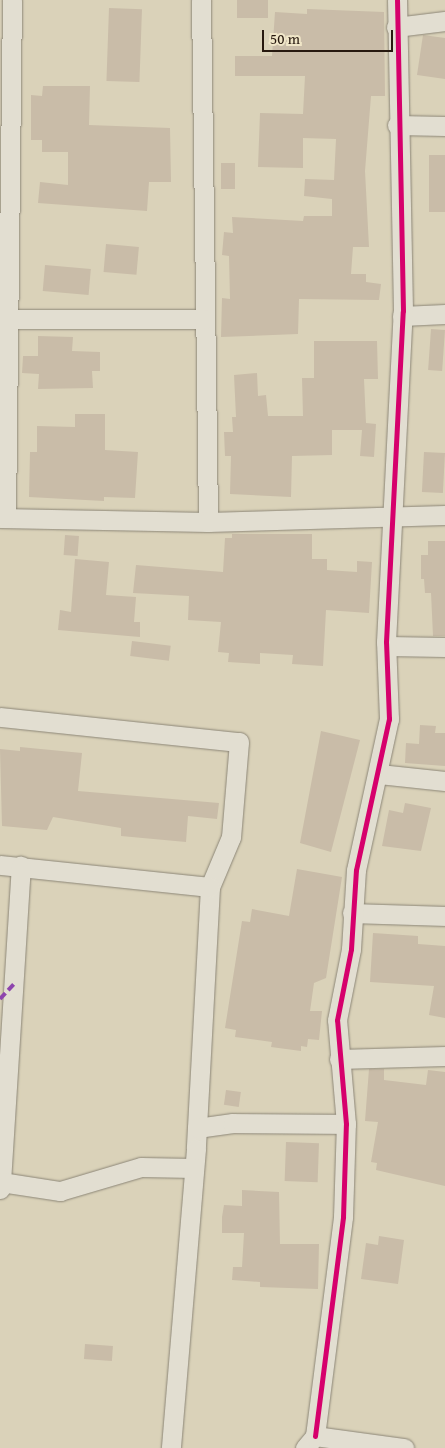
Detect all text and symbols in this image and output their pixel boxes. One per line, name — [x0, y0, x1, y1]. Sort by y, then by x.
scale bar — [265, 20, 396, 52]
text: 50 m — [270, 28, 300, 49]

